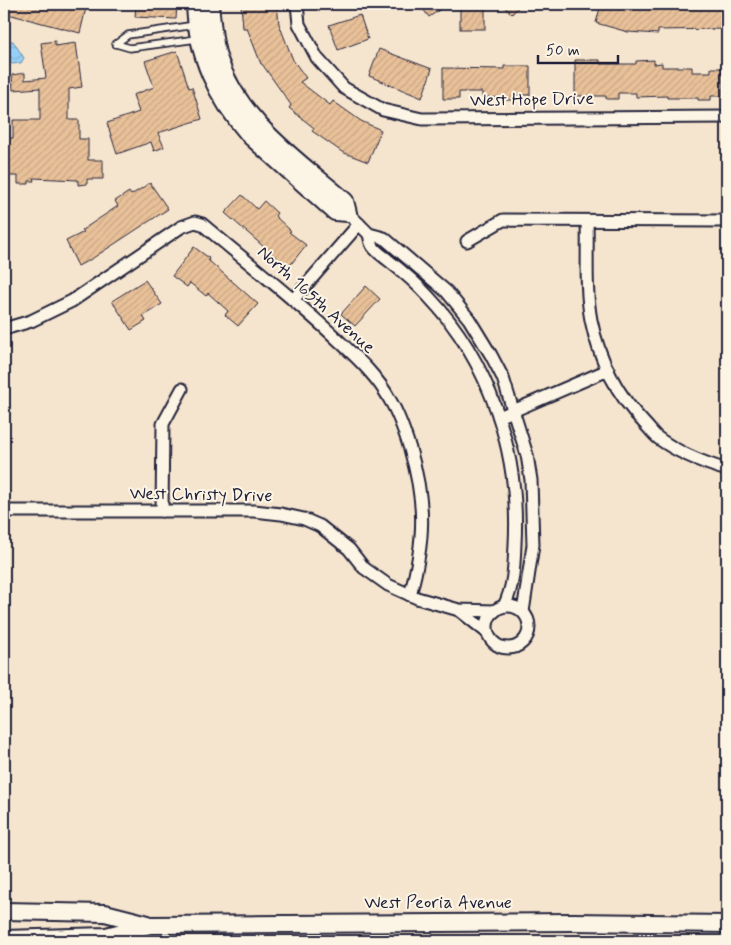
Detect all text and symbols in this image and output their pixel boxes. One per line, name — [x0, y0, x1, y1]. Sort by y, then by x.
scale bar — [538, 32, 618, 64]
text: 50 m — [546, 41, 580, 61]
street label: West Hope Drive — [470, 87, 594, 113]
street label: North 165th Avenue — [252, 241, 380, 360]
street label: West Christy Drive — [129, 482, 273, 508]
street label: West Peoria Avenue — [364, 891, 512, 915]

